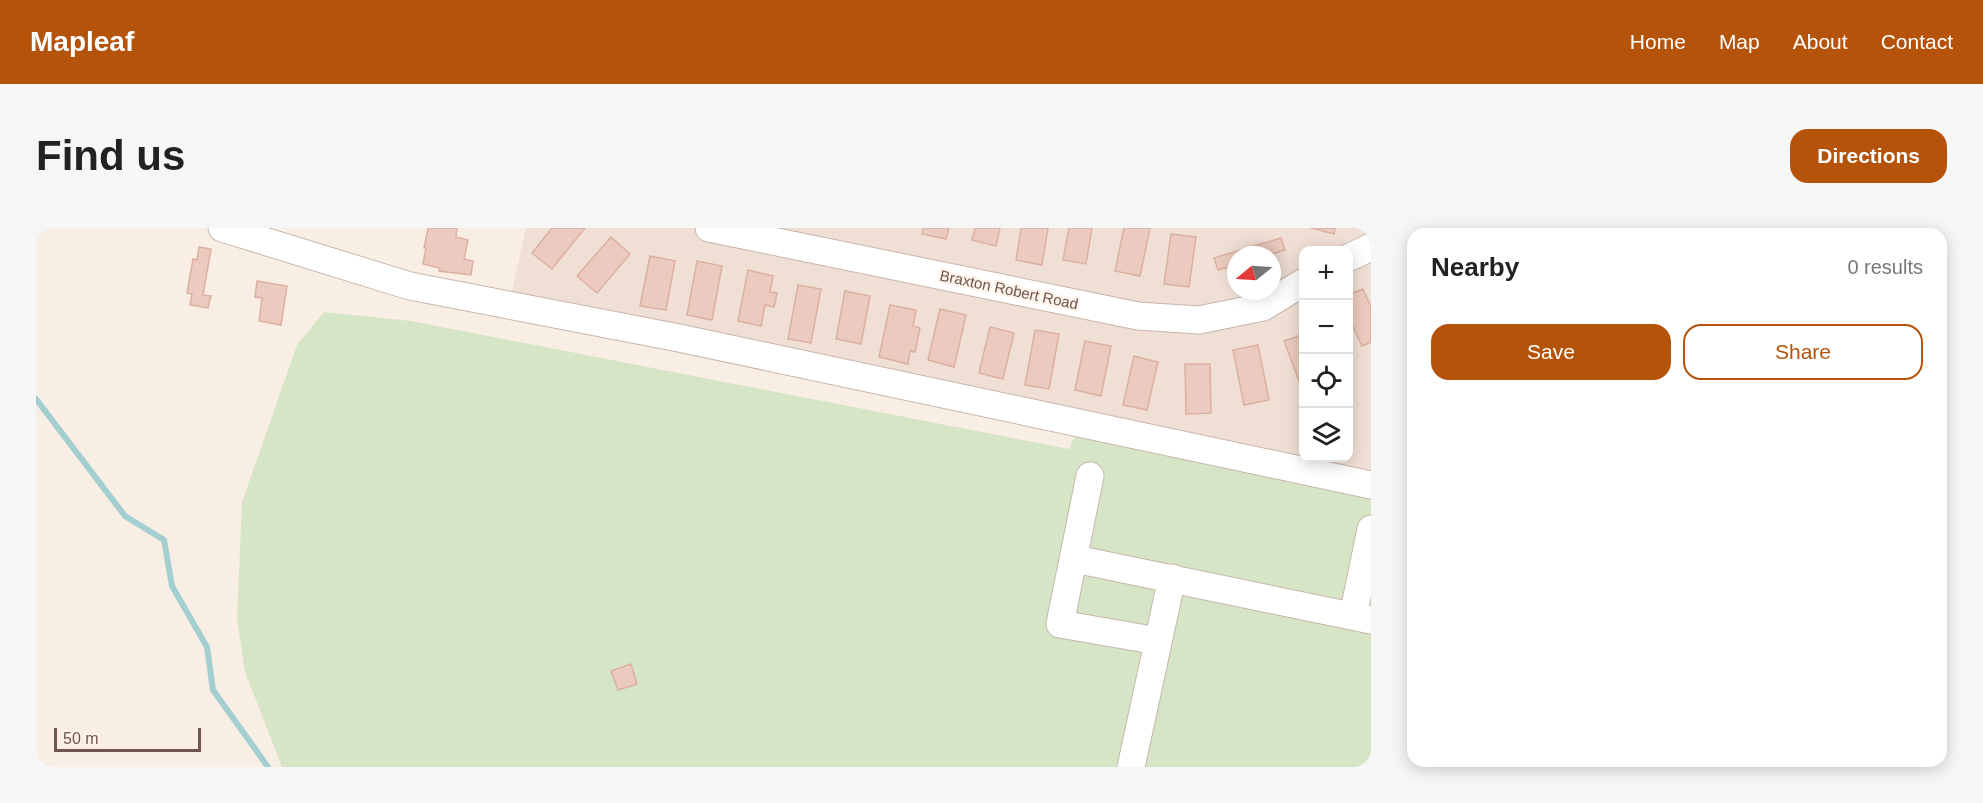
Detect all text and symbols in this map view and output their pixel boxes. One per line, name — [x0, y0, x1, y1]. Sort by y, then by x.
text: Mapleaf — [30, 26, 134, 57]
text: Home — [1630, 30, 1686, 53]
text: Map — [1719, 30, 1760, 53]
text: About — [1793, 30, 1848, 53]
text: Contact — [1881, 30, 1953, 53]
button: Directions — [1790, 129, 1947, 183]
text: Find us — [36, 132, 185, 179]
north arrow — [1227, 246, 1281, 300]
map controls — [1299, 246, 1353, 462]
button: + — [1299, 246, 1353, 300]
text: Nearby — [1431, 252, 1519, 282]
text: 0 results — [1847, 256, 1923, 278]
street label: Braxton Robert Road — [938, 267, 1080, 312]
button: − — [1299, 300, 1353, 354]
button: Save — [1431, 324, 1671, 380]
button: Share — [1683, 324, 1923, 380]
button: locate — [1299, 354, 1353, 408]
button: layers — [1299, 408, 1353, 462]
scale bar — [54, 725, 201, 752]
text: 50 m — [63, 730, 99, 747]

